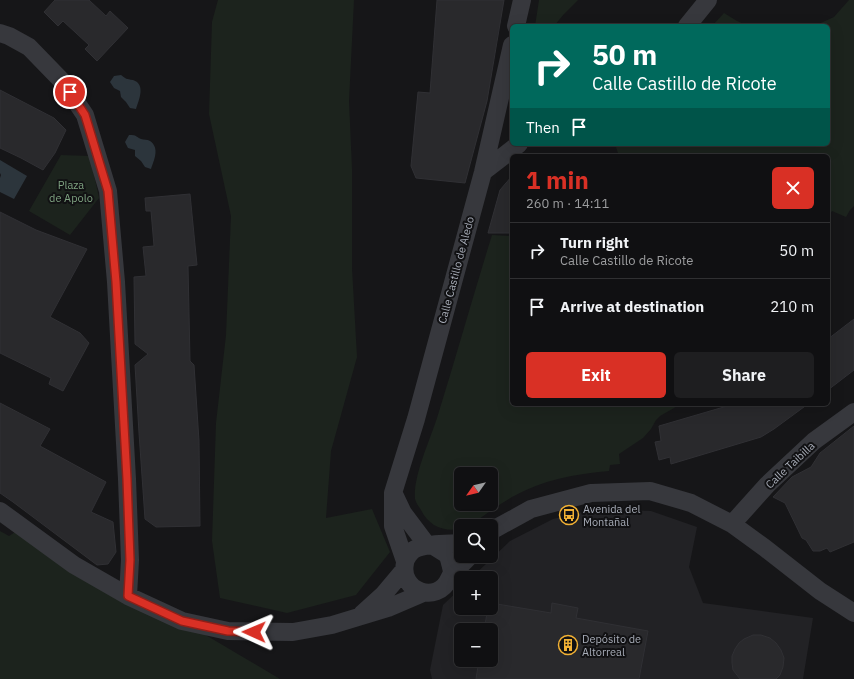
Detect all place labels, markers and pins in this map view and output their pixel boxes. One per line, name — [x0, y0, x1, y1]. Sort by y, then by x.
pin — [53, 75, 87, 109]
place label: Avenida del Montañal — [583, 502, 640, 529]
bus stop icon: Avenida del Montañal — [558, 504, 580, 526]
place label: Depósito de Altorreal — [582, 632, 641, 659]
building icon: Depósito de Altorreal — [557, 634, 579, 656]

